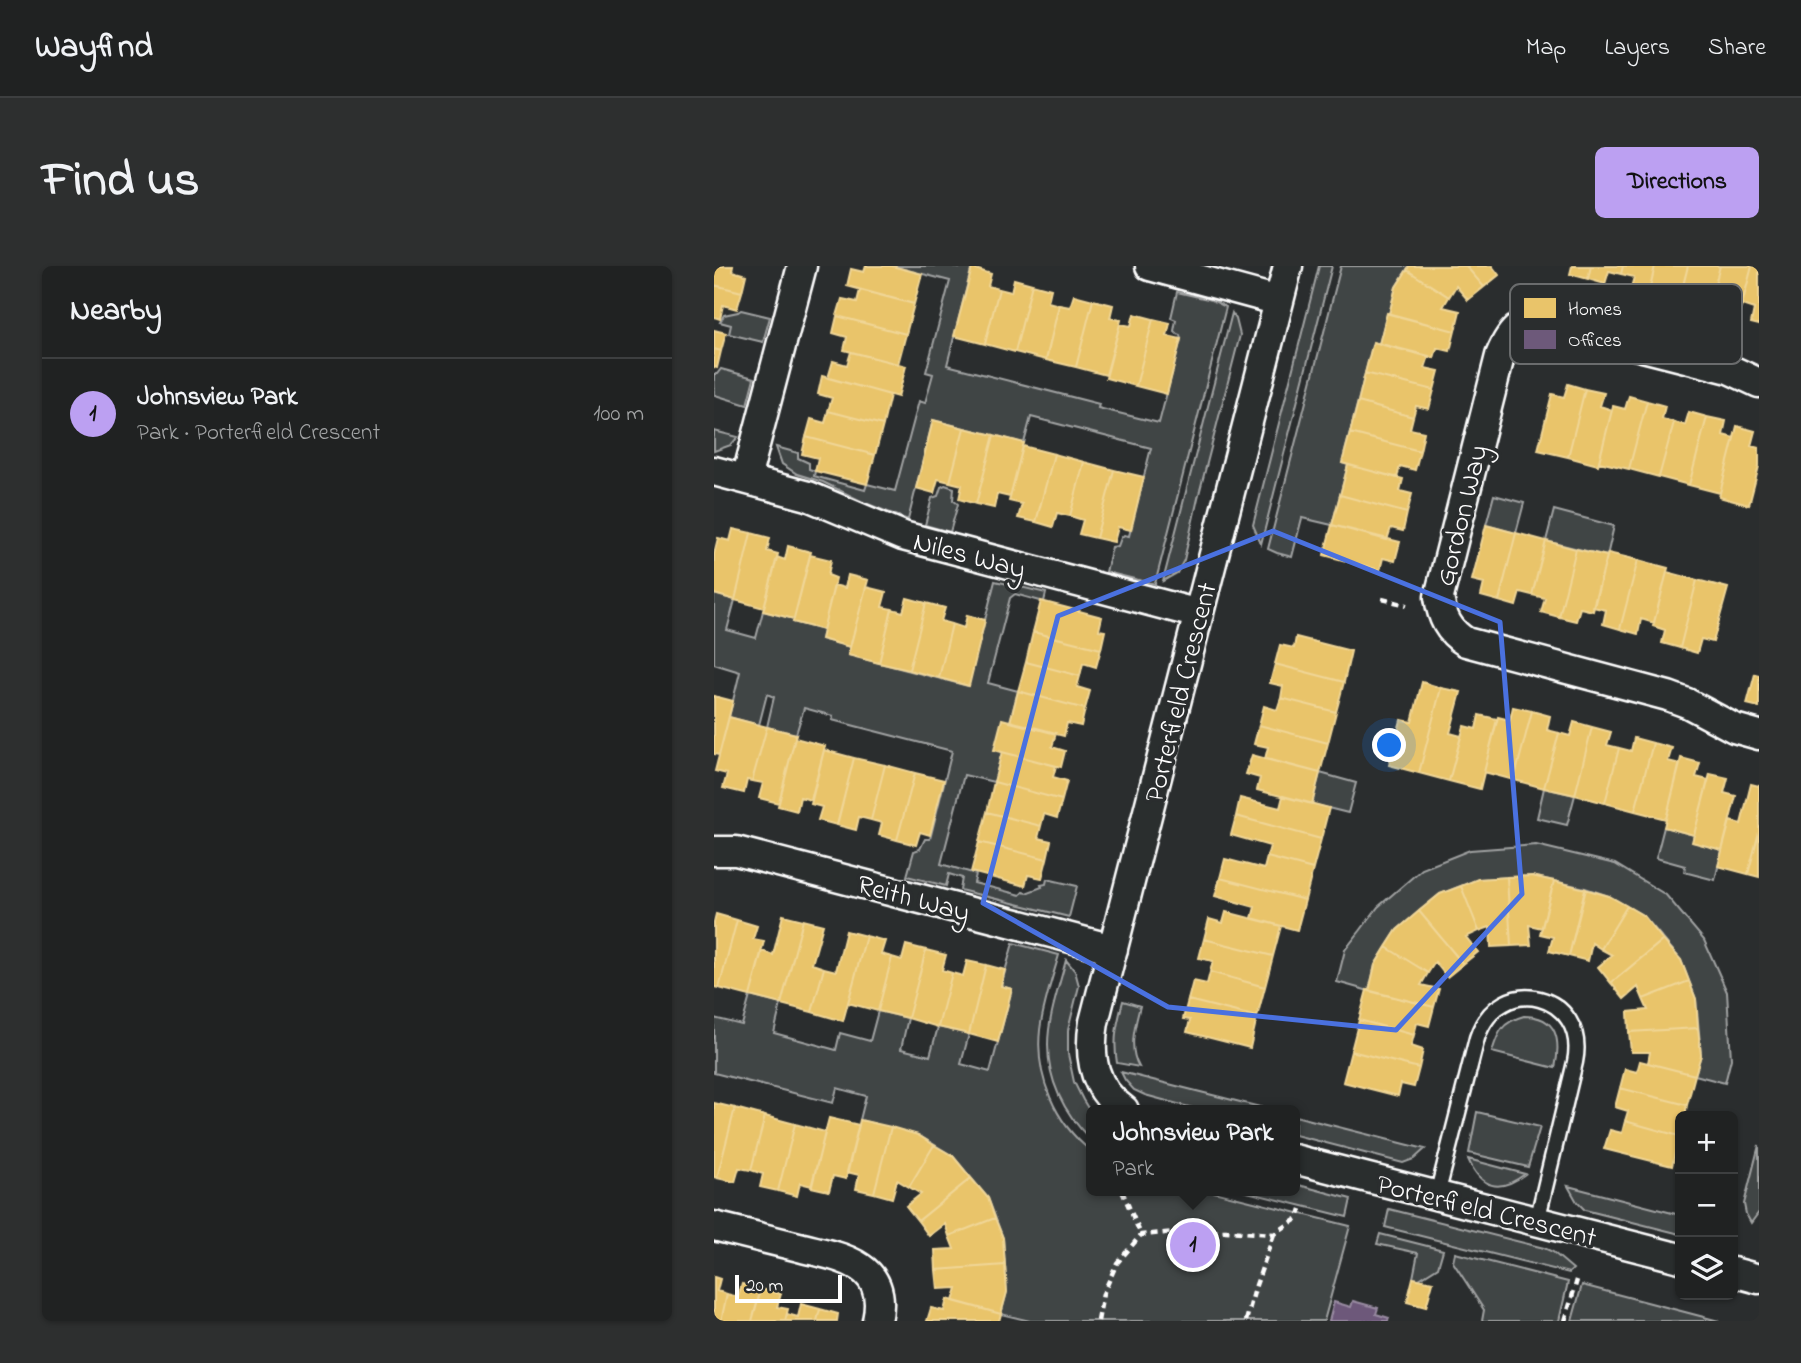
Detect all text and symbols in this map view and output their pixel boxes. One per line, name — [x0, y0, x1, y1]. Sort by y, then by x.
text: Wayfind — [35, 24, 153, 72]
text: Map — [1526, 31, 1566, 66]
text: Layers — [1604, 31, 1670, 66]
text: Share — [1708, 31, 1766, 66]
text: Find us — [42, 146, 199, 218]
button: Directions — [1595, 147, 1759, 218]
legend — [1510, 284, 1742, 364]
text: Nearby — [70, 290, 162, 334]
text: Homes — [1568, 297, 1622, 324]
text: Offices — [1568, 328, 1622, 355]
text: Johnsview Park — [137, 379, 298, 417]
text: 1 — [89, 398, 97, 431]
text: 100 m — [593, 398, 644, 431]
text: Park · Porterfield Crescent — [137, 417, 380, 450]
street label: Gordon Way — [1426, 441, 1501, 591]
street label: Niles Way — [908, 523, 1030, 592]
street label: Porterfield Crescent — [1135, 579, 1230, 807]
your location — [1372, 728, 1406, 762]
street label: Reith Way — [852, 866, 974, 935]
popup — [1086, 1105, 1300, 1196]
map controls — [1675, 1111, 1738, 1300]
button: + — [1675, 1111, 1738, 1174]
text: Johnsview Park — [1113, 1115, 1273, 1153]
text: Park — [1113, 1153, 1154, 1186]
street label: Porterfield Crescent — [1372, 1165, 1600, 1260]
button: − — [1675, 1174, 1738, 1237]
pin: 1 — [1170, 1219, 1216, 1271]
button: layers — [1675, 1237, 1738, 1300]
scale bar — [735, 1272, 842, 1304]
text: 20 m — [746, 1273, 783, 1300]

